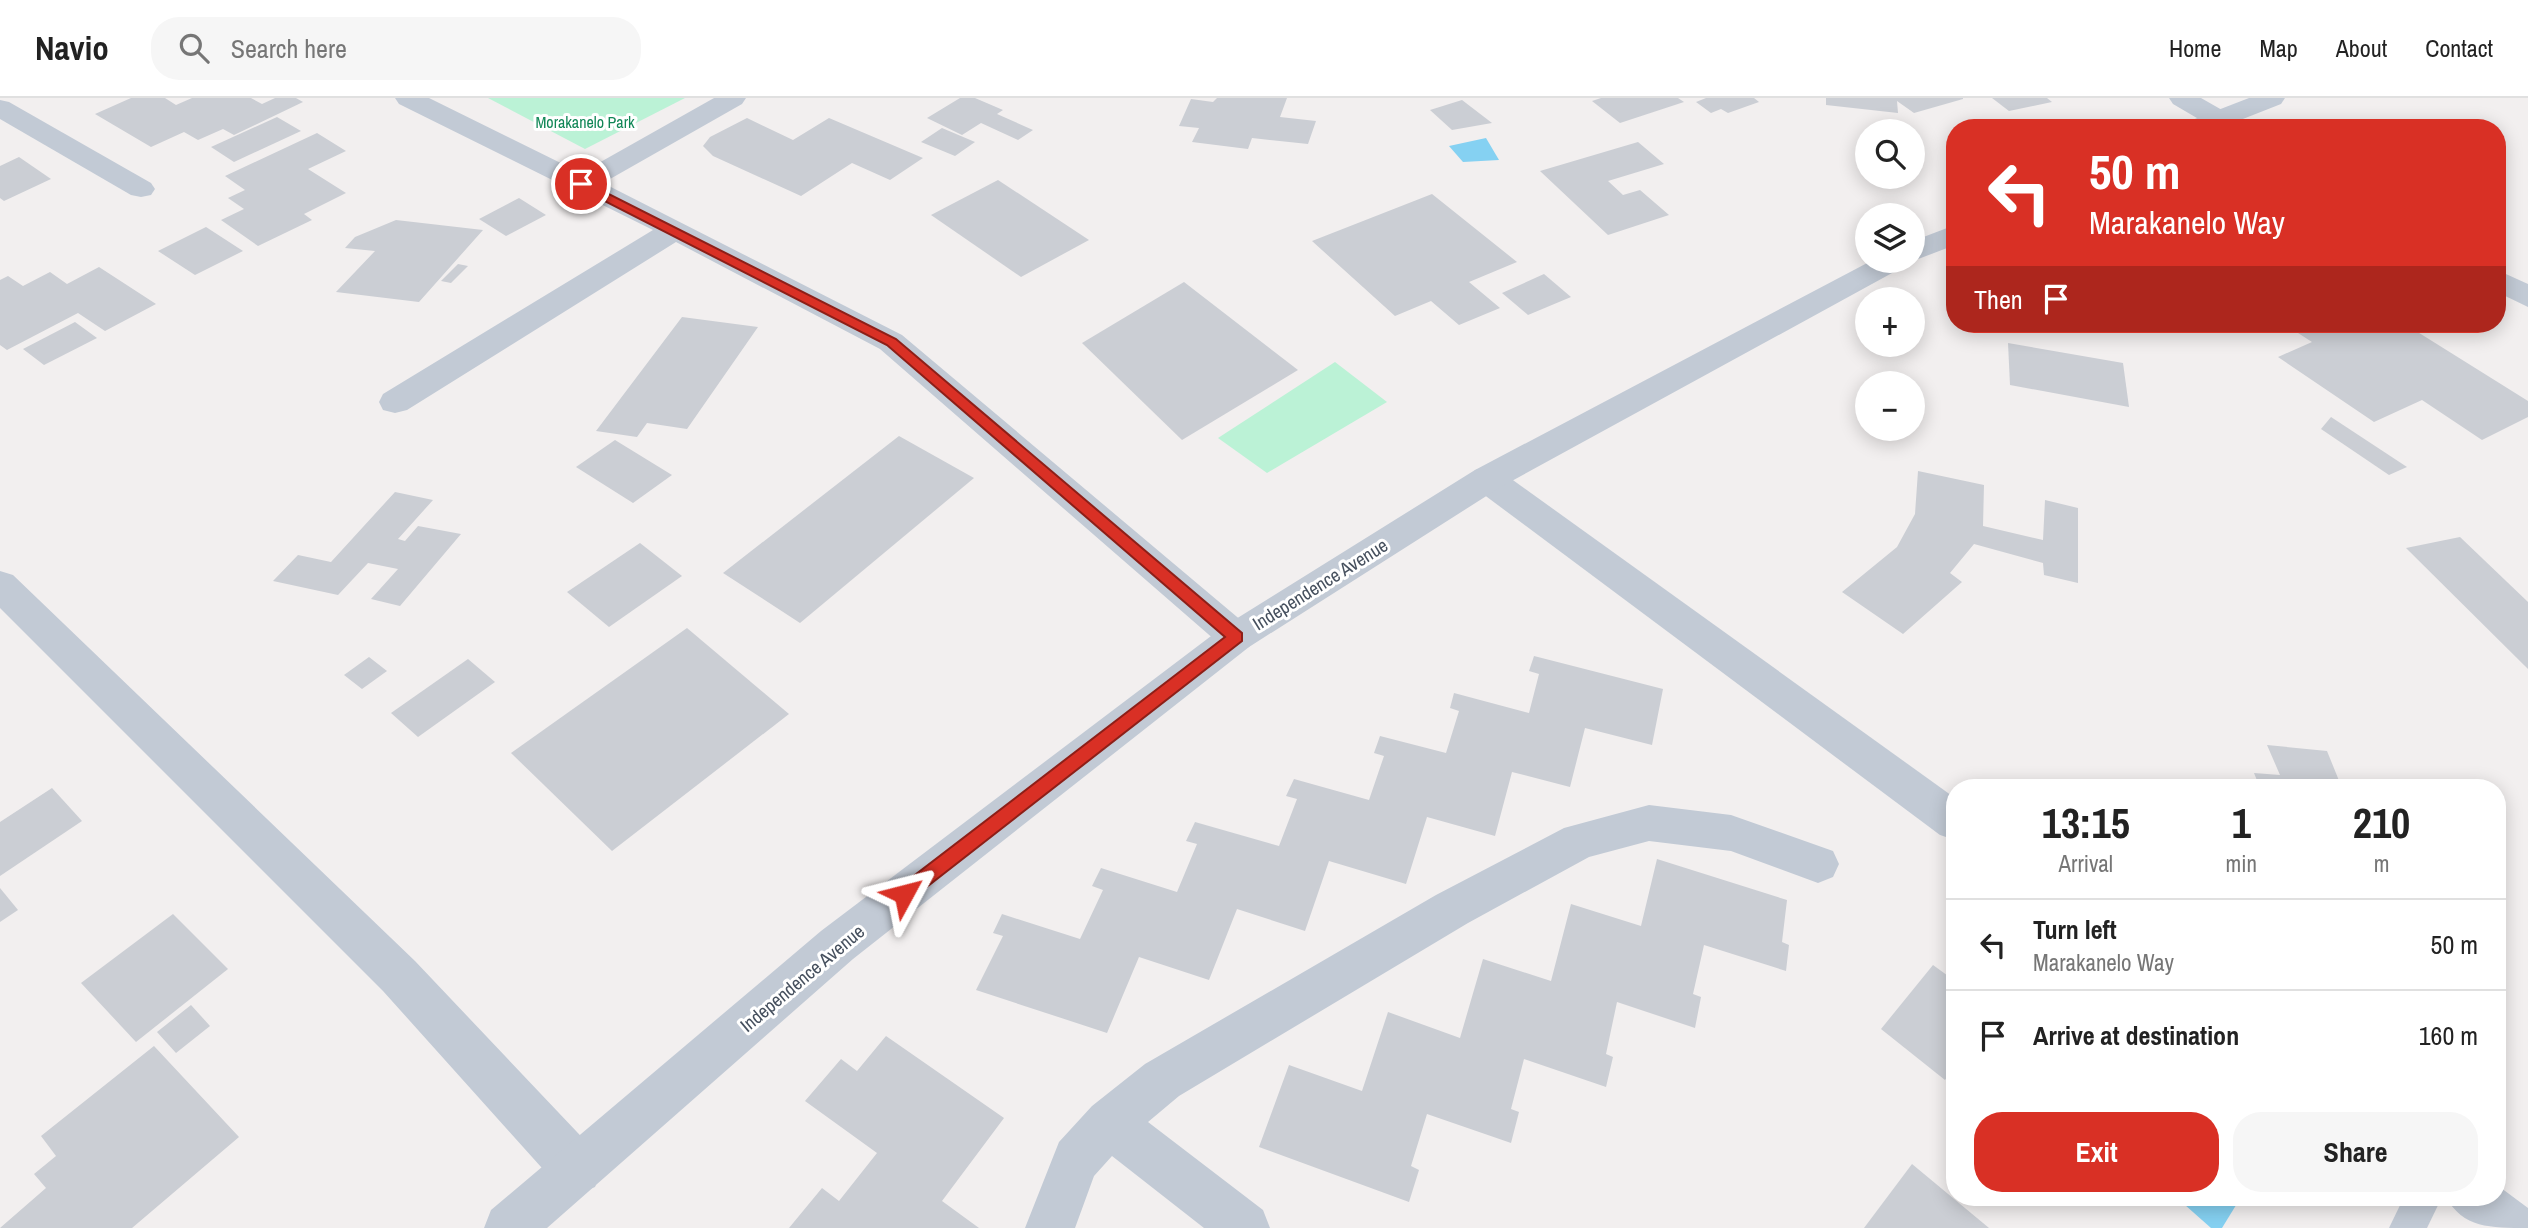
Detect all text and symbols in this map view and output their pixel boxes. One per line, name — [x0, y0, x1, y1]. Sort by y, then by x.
search box — [151, 17, 641, 80]
text: Navio — [35, 26, 109, 70]
icon: search — [175, 29, 213, 67]
text: Search here — [231, 31, 347, 66]
text: Home — [2169, 32, 2221, 64]
text: Map — [2259, 32, 2298, 64]
text: About — [2336, 32, 2387, 64]
text: Contact — [2425, 32, 2493, 64]
park label: Morakanelo Park — [535, 111, 635, 133]
map controls — [1855, 119, 1925, 441]
button: search — [1855, 119, 1925, 189]
text: 50 m — [2089, 138, 2181, 204]
icon: left — [1974, 147, 2065, 238]
pin — [551, 154, 611, 214]
icon: arrive — [562, 165, 600, 203]
text: Marakanelo Way — [2089, 201, 2285, 244]
button: layers — [1855, 203, 1925, 273]
icon: arrive — [2037, 280, 2075, 318]
text: Then — [1974, 282, 2023, 317]
button: + — [1855, 287, 1925, 357]
button: − — [1855, 371, 1925, 441]
street label: Independence Avenue — [1247, 532, 1393, 636]
text: 13:15 — [2042, 795, 2130, 851]
text: 1 — [2232, 795, 2251, 851]
text: 210 — [2353, 795, 2410, 851]
text: Arrival — [2059, 848, 2113, 879]
text: min — [2226, 848, 2257, 879]
text: m — [2374, 848, 2389, 879]
position arrow — [867, 857, 941, 931]
text: Turn left — [2033, 912, 2117, 947]
street label: Independence Avenue — [734, 918, 870, 1038]
icon: left — [1974, 926, 2012, 964]
text: 50 m — [2431, 927, 2478, 962]
text: Marakanelo Way — [2033, 947, 2174, 978]
icon: arrive — [1974, 1017, 2012, 1055]
text: Arrive at destination — [2033, 1018, 2239, 1053]
text: 160 m — [2419, 1018, 2478, 1053]
button: Exit — [1974, 1112, 2219, 1192]
button: Share — [2233, 1112, 2478, 1192]

